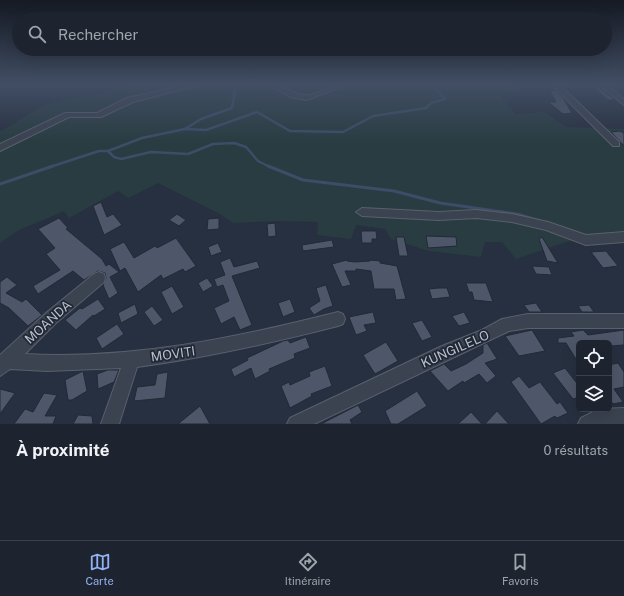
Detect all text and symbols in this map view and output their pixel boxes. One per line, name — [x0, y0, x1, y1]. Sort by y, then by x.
search box — [12, 12, 612, 56]
icon: search — [26, 23, 48, 45]
text: Rechercher — [58, 26, 138, 43]
street label: MOANDA — [22, 297, 74, 347]
street label: KUNGILELO — [419, 327, 491, 371]
map controls — [576, 340, 612, 412]
button: locate — [576, 340, 612, 376]
street label: MOVITI — [150, 343, 196, 365]
button: layers — [576, 376, 612, 412]
text: À proximité — [16, 440, 110, 460]
text: 0 résultats — [543, 443, 608, 458]
tab: Carte — [86, 551, 114, 587]
tab: Itinéraire — [285, 551, 331, 587]
tab: Favoris — [502, 551, 538, 587]

